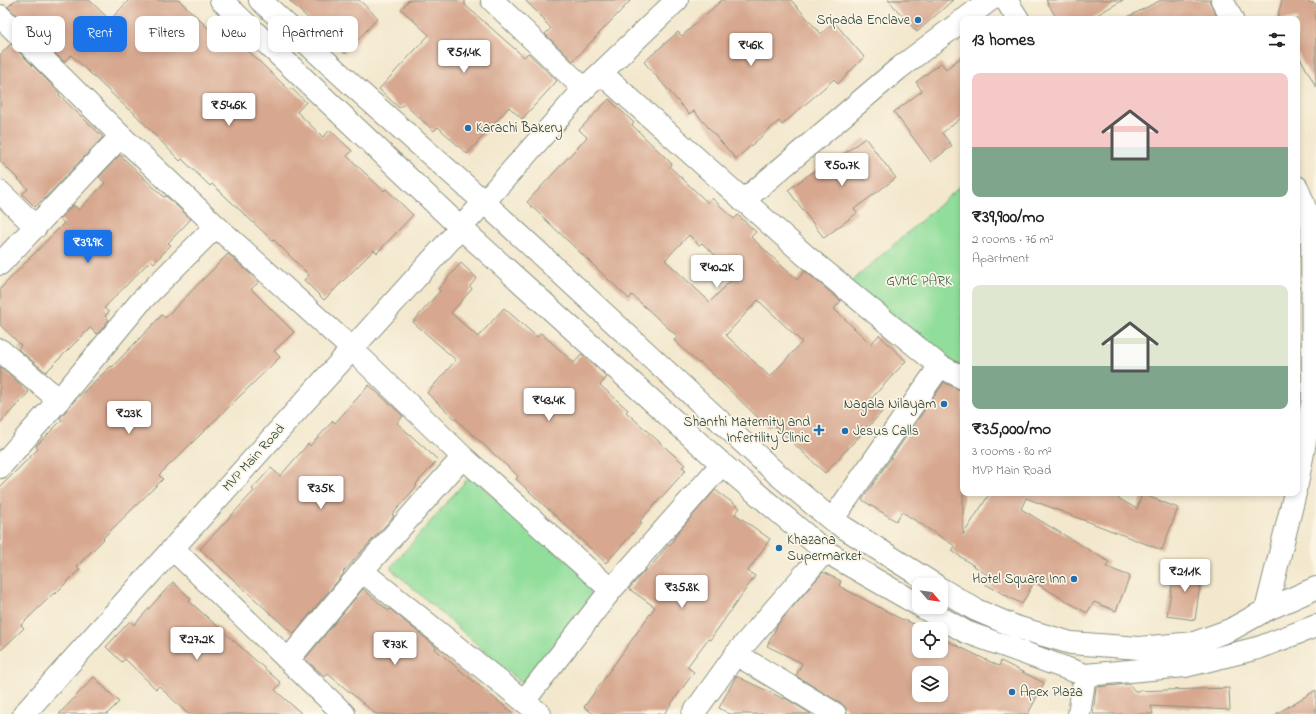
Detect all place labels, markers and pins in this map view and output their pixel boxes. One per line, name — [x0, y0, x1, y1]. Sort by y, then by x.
place label: Sripada Enclave — [816, 10, 911, 31]
marker: Sripada Enclave — [913, 15, 923, 25]
pin: ₹46K — [727, 33, 775, 67]
pin: ₹51.4K — [431, 40, 497, 74]
pin: ₹54.6K — [196, 93, 262, 127]
place label: Karachi Bakery — [476, 118, 563, 140]
marker: Karachi Bakery — [463, 123, 473, 133]
pin: ₹50.7K — [809, 153, 875, 187]
pin: ₹39.9K — [55, 230, 121, 264]
pin: ₹40.2K — [684, 255, 750, 289]
pin: ₹43.4K — [516, 388, 582, 422]
place label: Nagala Nilayam — [844, 394, 936, 416]
marker: Nagala Nilayam — [939, 399, 949, 409]
pin: ₹23K — [105, 401, 153, 435]
place label: Shanthi Maternity and Infertility Clinic — [683, 412, 811, 450]
place label: Jesus Calls — [853, 421, 919, 442]
marker: Shanthi Maternity and Infertility Clinic — [813, 424, 825, 436]
marker: Jesus Calls — [840, 426, 850, 436]
pin: ₹35K — [297, 476, 345, 510]
place label: Khazana Supermarket — [787, 530, 862, 567]
marker: Khazana Supermarket — [774, 543, 784, 553]
pin: ₹21.1K — [1152, 559, 1218, 593]
place label: Hotel Square Inn — [972, 569, 1066, 590]
marker: Hotel Square Inn — [1069, 574, 1079, 584]
pin: ₹35.8K — [649, 575, 715, 609]
pin: ₹27.2K — [164, 627, 230, 661]
pin: ₹73K — [371, 632, 419, 666]
place label: Apex Plaza — [1020, 682, 1083, 703]
marker: Apex Plaza — [1007, 687, 1017, 697]

